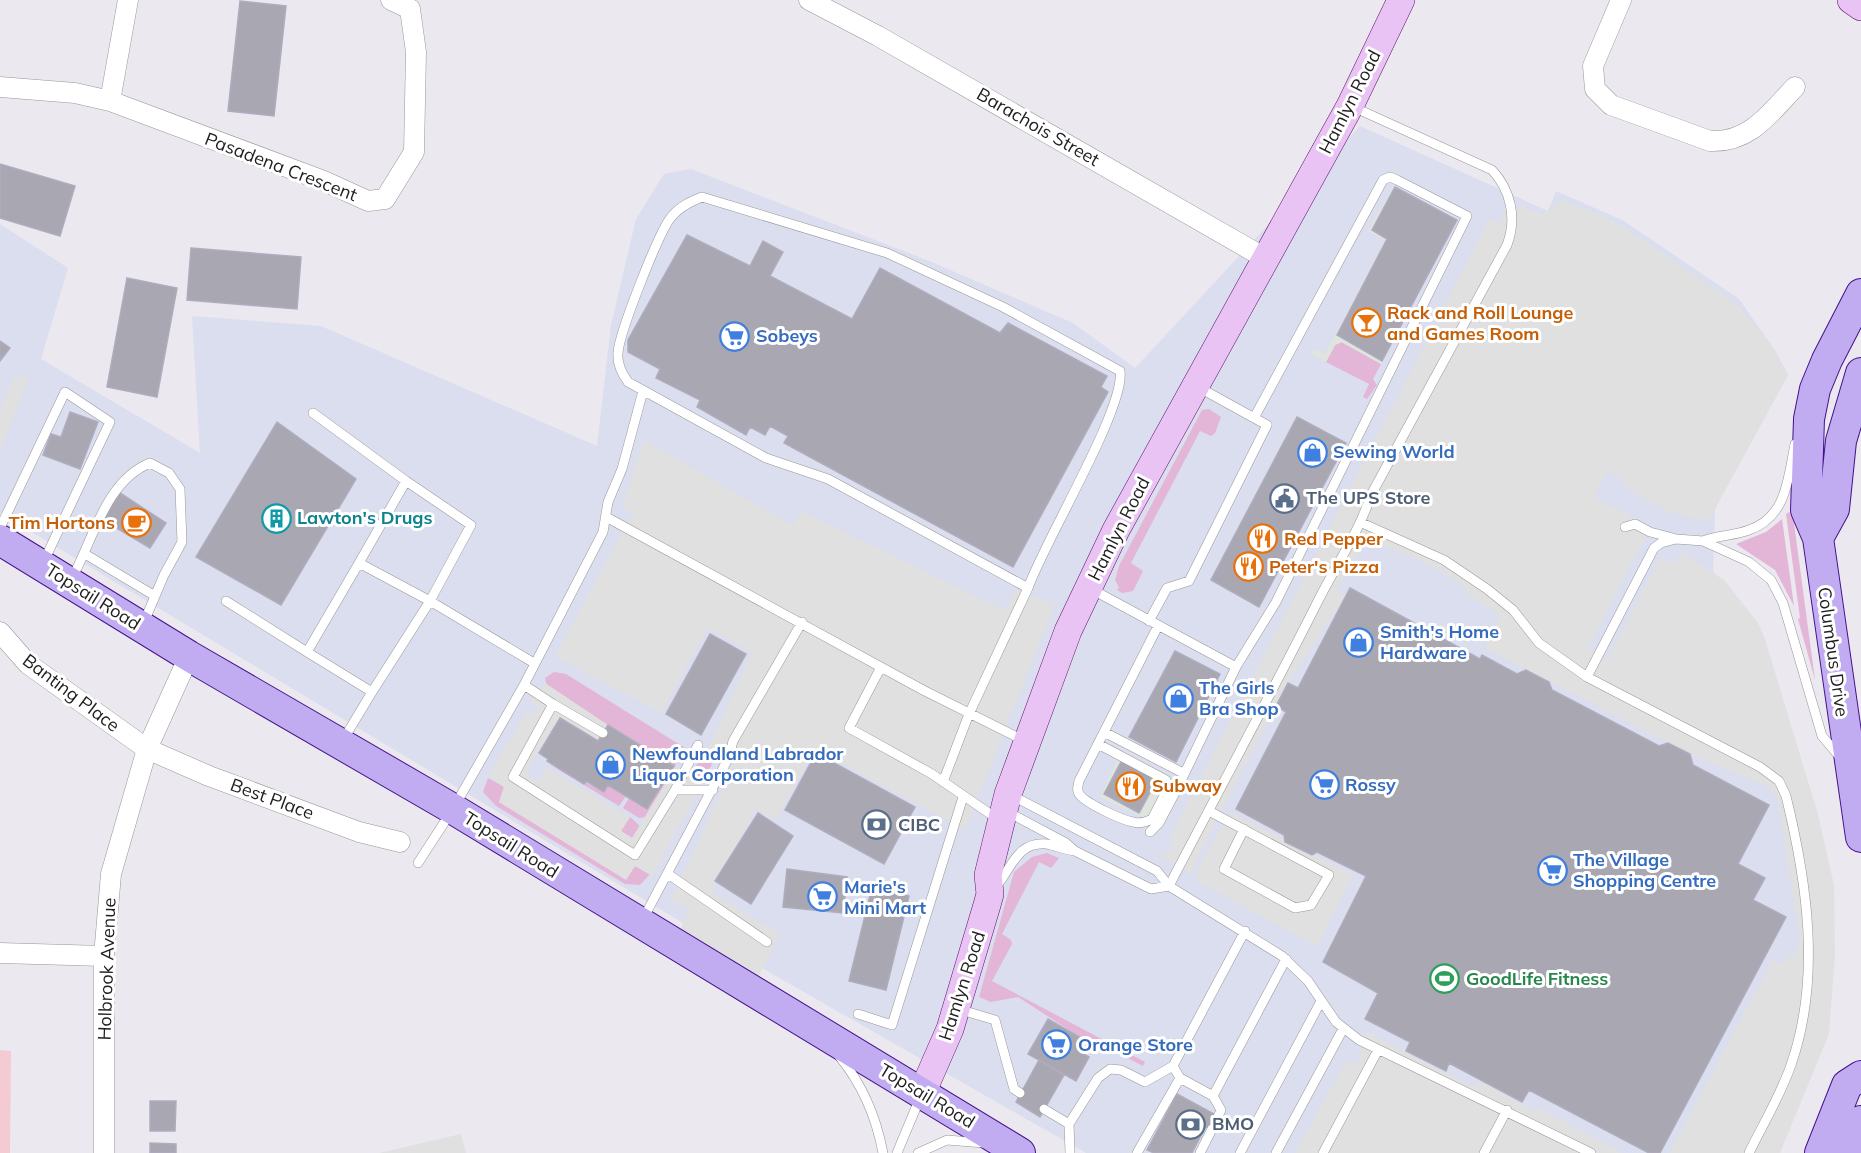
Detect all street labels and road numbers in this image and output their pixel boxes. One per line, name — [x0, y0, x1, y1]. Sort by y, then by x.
street label: Hamlyn Road — [1314, 46, 1386, 158]
street label: Barachois Street — [973, 82, 1104, 171]
street label: Pasadena Crescent — [202, 127, 361, 206]
street label: Hamlyn Road — [1083, 473, 1155, 585]
street label: Topsail Road — [42, 558, 145, 635]
street label: Columbus Drive — [1813, 586, 1854, 718]
street label: Banting Place — [18, 649, 124, 737]
street label: Best Place — [227, 773, 317, 824]
street label: Topsail Road — [460, 806, 563, 883]
street label: Holbrook Avenue — [93, 897, 120, 1041]
street label: Hamlyn Road — [933, 928, 990, 1043]
street label: Topsail Road — [875, 1058, 979, 1133]

